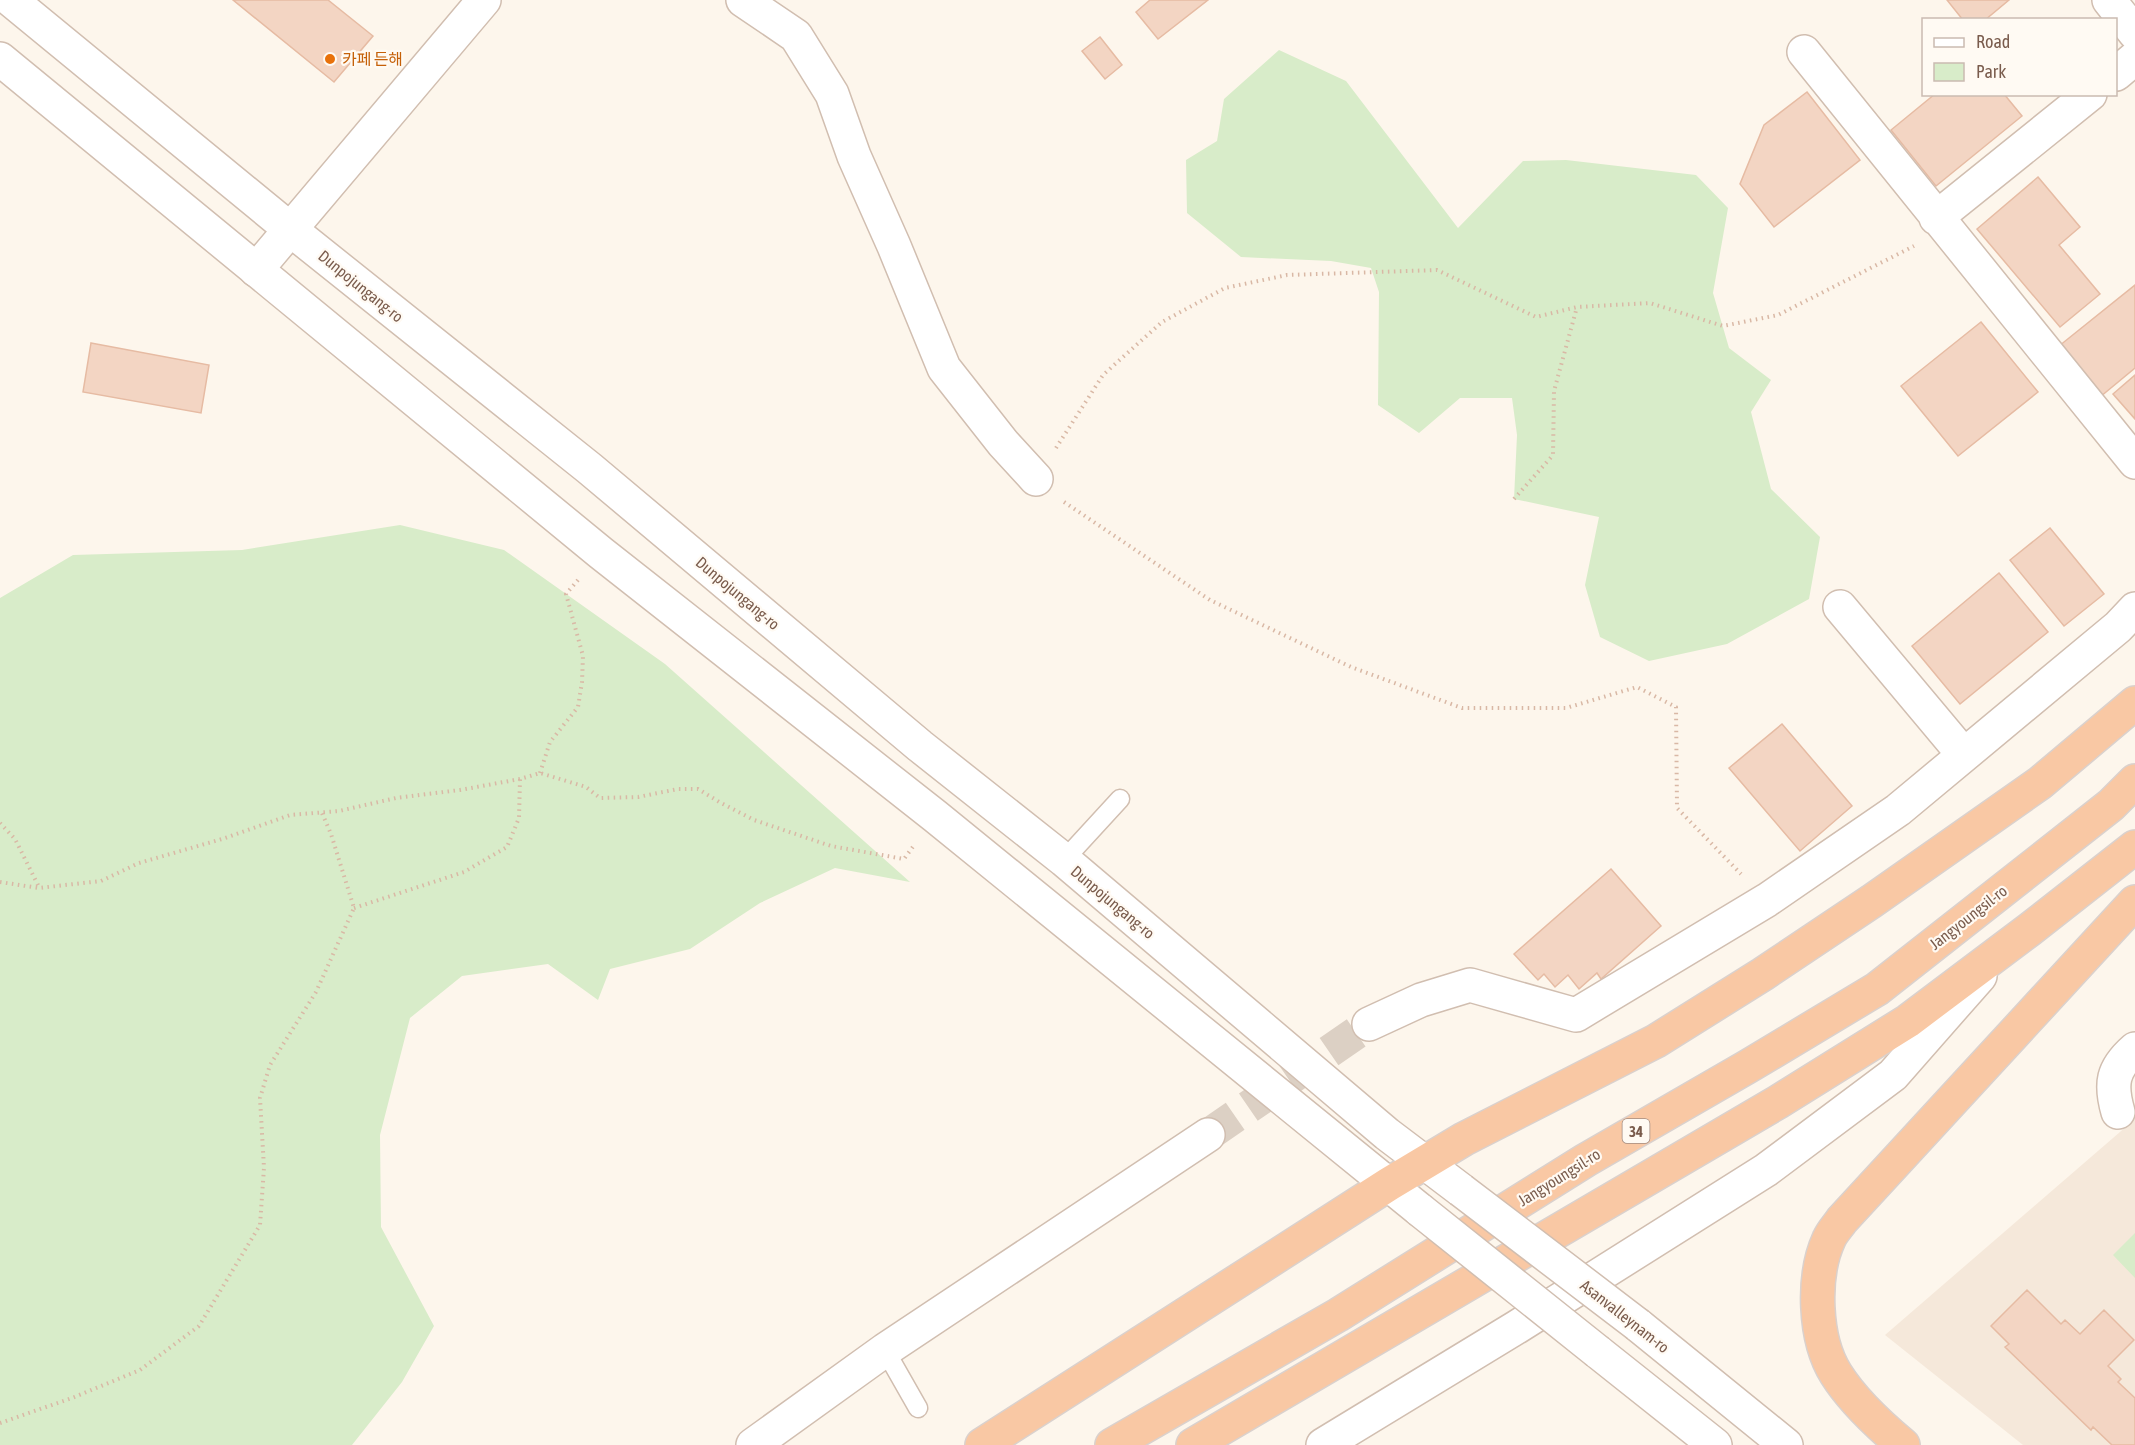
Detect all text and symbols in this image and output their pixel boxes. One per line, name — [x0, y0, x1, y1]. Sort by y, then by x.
legend — [1922, 18, 2117, 96]
text: Road — [1976, 31, 2010, 52]
place label: 카페 든해 — [342, 50, 403, 68]
marker: 카페 든해 — [323, 52, 337, 66]
text: Park — [1976, 61, 2006, 82]
street label: Dunpojungang-ro — [314, 246, 407, 326]
street label: Dunpojungang-ro — [692, 553, 783, 634]
street label: Dunpojungang-ro — [1067, 862, 1158, 943]
street label: Jangyoungsil-ro — [1926, 881, 2011, 954]
road number: 34 — [1622, 1119, 1650, 1143]
street label: Jangyoungsil-ro — [1515, 1145, 1604, 1210]
street label: Asanvalleynam-ro — [1576, 1276, 1673, 1357]

